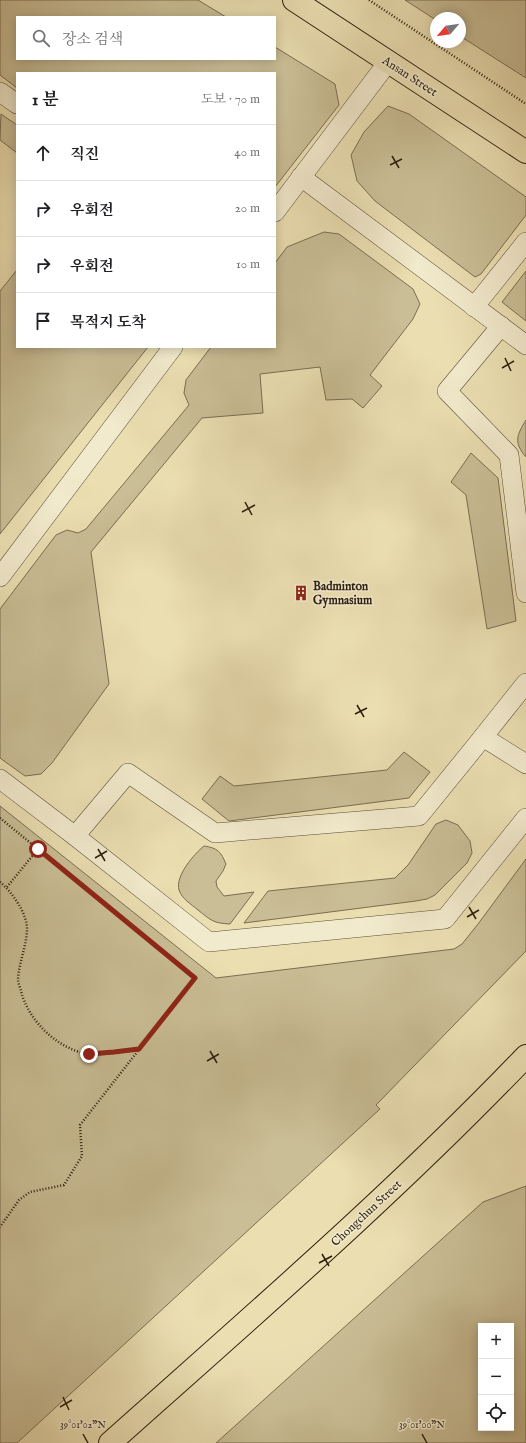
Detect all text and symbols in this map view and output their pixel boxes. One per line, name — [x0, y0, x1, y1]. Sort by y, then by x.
north arrow — [430, 12, 466, 48]
search box — [16, 16, 276, 60]
icon: search — [30, 27, 52, 49]
text: 장소 검색 — [62, 30, 123, 49]
street label: Ansan Street — [378, 53, 440, 100]
text: 1 분 — [32, 90, 58, 111]
text: 도보 · 70 m — [201, 91, 260, 108]
icon: ahead — [32, 142, 54, 164]
text: 40 m — [234, 144, 260, 161]
text: 직진 — [70, 145, 99, 164]
icon: right — [32, 198, 54, 220]
text: 20 m — [235, 200, 260, 217]
text: 우회전 — [70, 201, 113, 220]
icon: right — [32, 254, 54, 276]
text: 10 m — [236, 256, 260, 273]
text: 우회전 — [70, 257, 113, 276]
icon: arrive — [32, 310, 54, 332]
text: 목적지 도착 — [70, 313, 146, 332]
place label: Badminton Gymnasium — [313, 579, 373, 609]
building icon: Badminton Gymnasium — [292, 584, 310, 602]
route start — [29, 840, 47, 858]
route end — [80, 1045, 98, 1063]
street label: Chongchun Street — [328, 1177, 405, 1250]
map controls — [478, 1323, 514, 1431]
button: + — [478, 1323, 514, 1359]
button: − — [478, 1359, 514, 1395]
button: locate — [478, 1395, 514, 1431]
text: 39°01'02"N — [60, 1419, 106, 1432]
text: 39°01'00"N — [399, 1419, 445, 1432]

